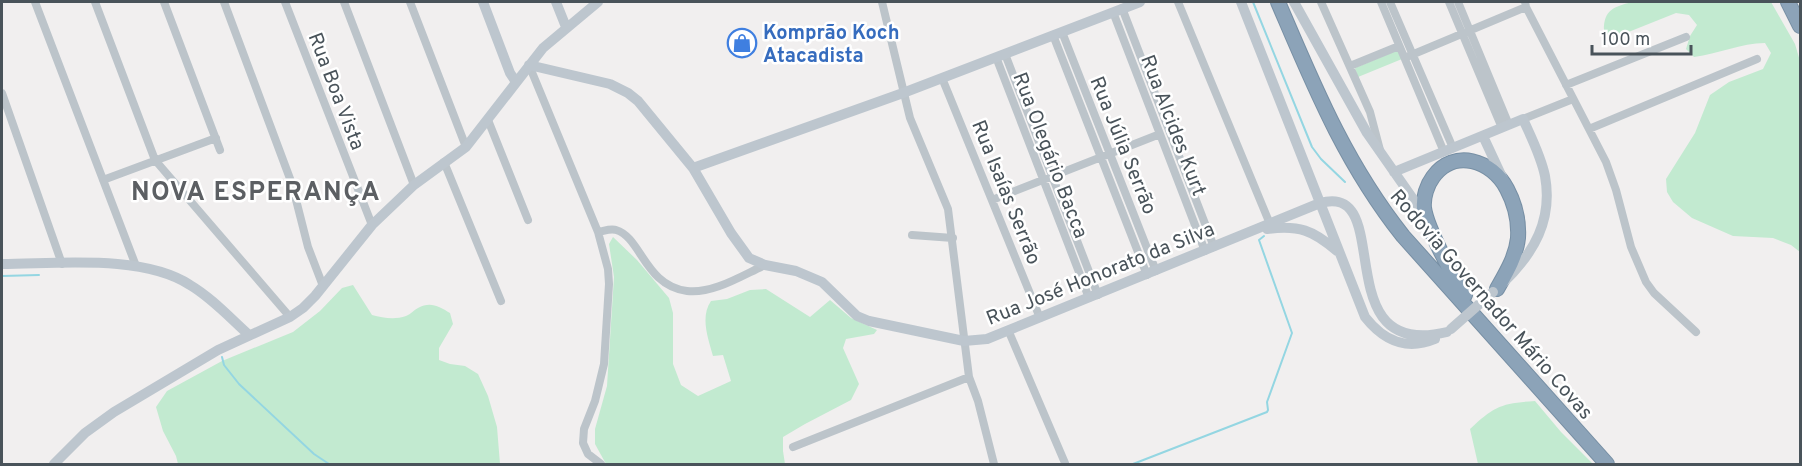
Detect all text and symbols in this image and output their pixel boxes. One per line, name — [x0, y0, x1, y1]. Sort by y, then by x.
scale bar — [1592, 18, 1691, 56]
place label: Komprão Koch Atacadista — [763, 21, 900, 70]
shop icon: Komprão Koch Atacadista — [726, 27, 758, 59]
street label: Rua Boa Vista — [301, 29, 369, 154]
text: 100 m — [1601, 29, 1650, 52]
street label: Rua Alcides Kurt — [1133, 52, 1211, 200]
street label: Rua Olegário Bacca — [1006, 69, 1093, 242]
street label: Rua Júlia Serrão — [1083, 73, 1162, 219]
street label: Rua Isaías Serrão — [964, 117, 1046, 269]
district label: NOVA ESPERANÇA — [131, 177, 381, 210]
street label: Rodovia Governador Mário Covas — [1383, 185, 1598, 426]
street label: Rua José Honorato da Silva — [983, 217, 1219, 333]

